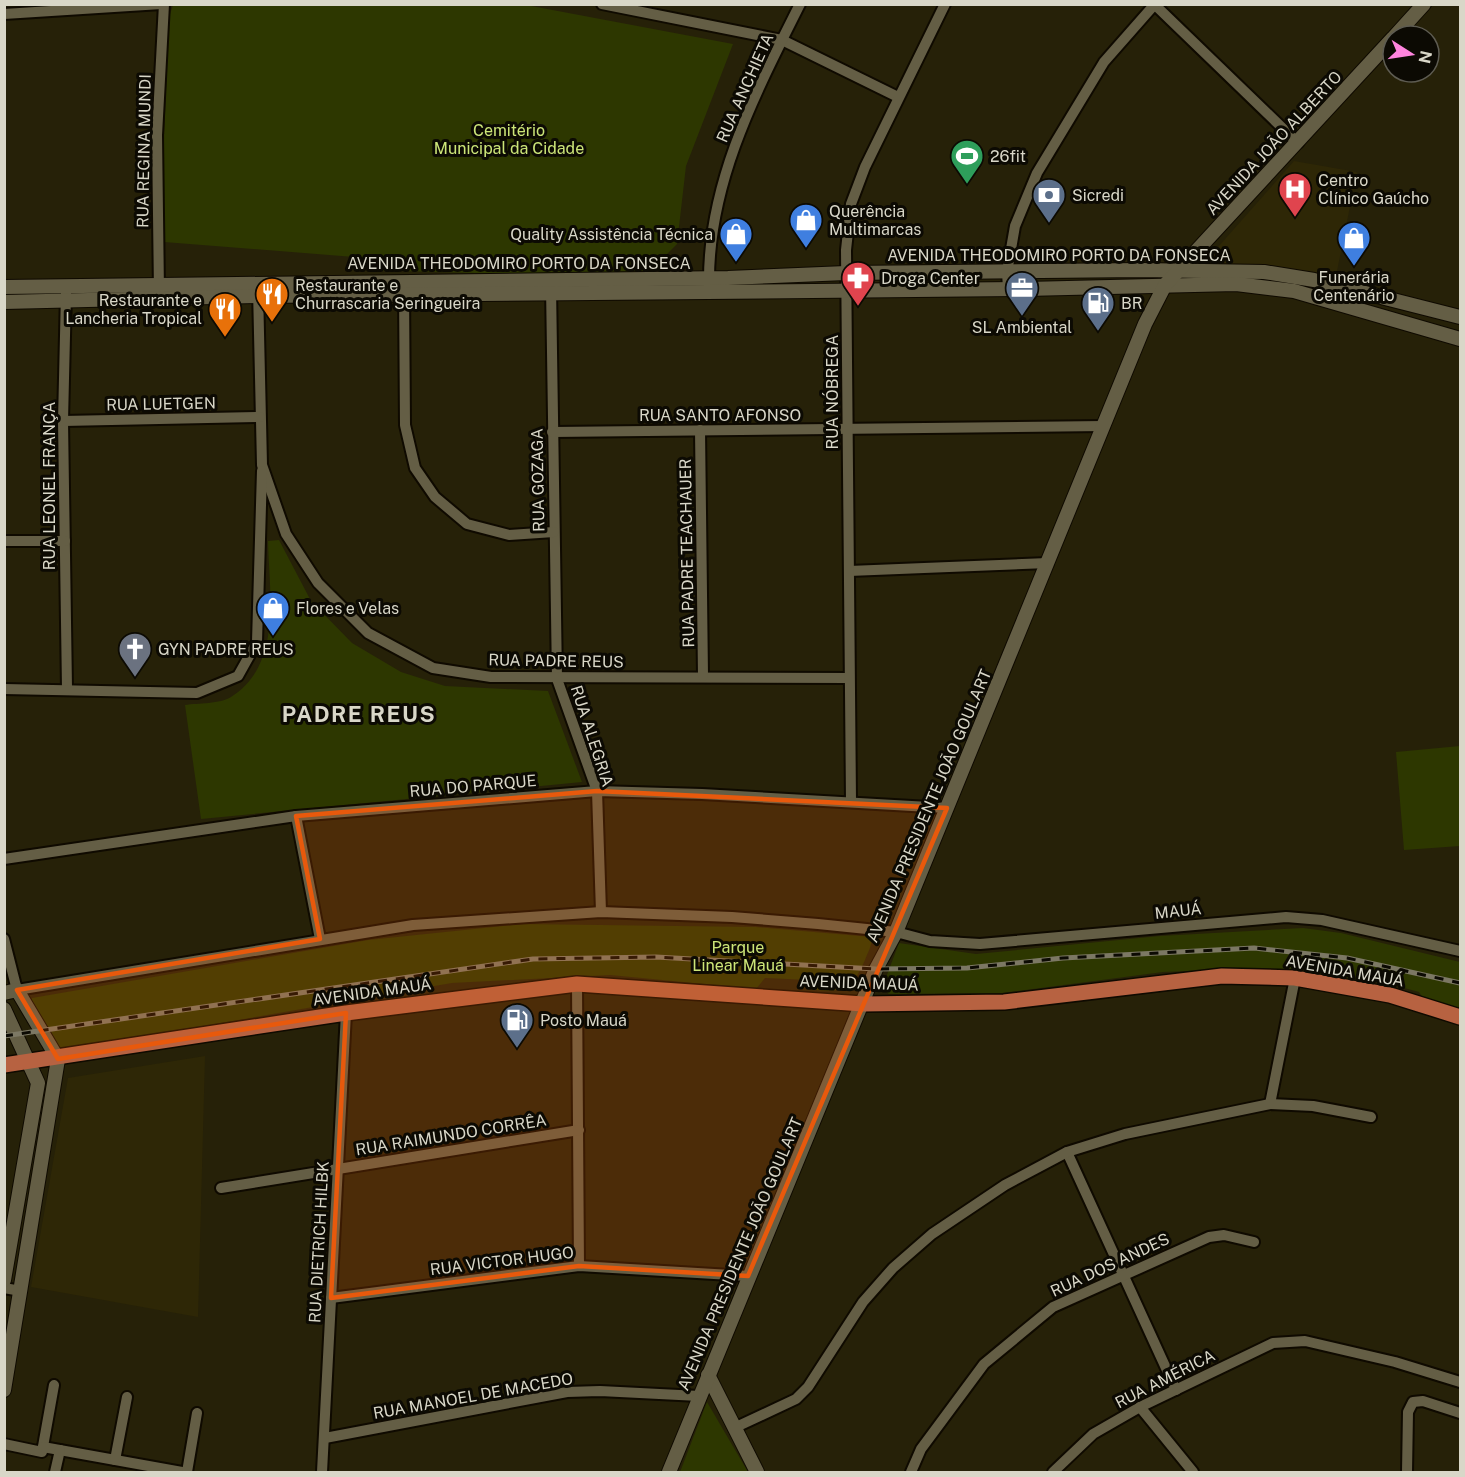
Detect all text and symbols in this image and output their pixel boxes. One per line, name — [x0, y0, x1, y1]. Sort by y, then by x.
north arrow — [1381, 24, 1441, 84]
street label: RUA ANCHIETA — [712, 31, 778, 145]
text: N — [1415, 49, 1436, 65]
street label: AVENIDA JOÃO ALBERTO — [1202, 66, 1346, 219]
street label: RUA REGINA MUNDI — [133, 74, 155, 228]
park label: Cemitério Municipal da Cidade — [434, 121, 584, 158]
sports icon: 26fit — [949, 138, 985, 185]
place label: 26fit — [990, 147, 1026, 166]
hospital icon: Centro Clínico Gaúcho — [1277, 171, 1313, 218]
place label: Centro Clínico Gaúcho — [1318, 171, 1429, 208]
bank icon: Sicredi — [1031, 177, 1067, 224]
place label: Sicredi — [1072, 186, 1124, 205]
shop icon: Querência Multimarcas — [788, 202, 824, 249]
place label: Querência Multimarcas — [829, 202, 921, 239]
shop icon: Quality Assistência Técnica — [718, 216, 754, 263]
shop icon: Funerária Centenário — [1336, 220, 1372, 267]
place label: Quality Assistência Técnica — [510, 225, 713, 244]
street label: AVENIDA THEODOMIRO PORTO DA FONSECA — [887, 246, 1231, 265]
street label: AVENIDA THEODOMIRO PORTO DA FONSECA — [347, 254, 691, 273]
pharmacy icon: Droga Center — [840, 260, 876, 307]
place label: Funerária Centenário — [1313, 268, 1395, 305]
place label: Droga Center — [881, 269, 980, 288]
office icon: SL Ambiental — [1004, 270, 1040, 317]
restaurant icon: Restaurante e Churrascaria Seringueira — [254, 276, 290, 323]
place label: Restaurante e Churrascaria Seringueira — [295, 276, 480, 313]
fuel station icon: BR — [1080, 285, 1116, 332]
place label: Restaurante e Lancheria Tropical — [65, 291, 202, 328]
restaurant icon: Restaurante e Lancheria Tropical — [207, 291, 243, 338]
place label: BR — [1121, 294, 1143, 313]
place label: SL Ambiental — [972, 318, 1072, 337]
street label: RUA NÓBREGA — [822, 335, 842, 449]
street label: RUA LUETGEN — [106, 394, 216, 414]
street label: RUA LEONEL FRANÇA — [40, 402, 59, 570]
street label: RUA SANTO AFONSO — [639, 406, 801, 425]
street label: RUA GOZAGA — [528, 428, 548, 532]
street label: RUA PADRE TEACHAUER — [676, 458, 698, 648]
shop icon: Flores e Velas — [255, 590, 291, 637]
place label: Flores e Velas — [296, 599, 399, 618]
church icon: GYN PADRE REUS — [117, 631, 153, 678]
place label: GYN PADRE REUS — [158, 640, 294, 659]
street label: RUA PADRE REUS — [488, 650, 624, 672]
street label: AVENIDA PRESIDENTE JOÃO GOULART — [862, 666, 996, 945]
street label: RUA ALEGRIA — [567, 683, 617, 789]
district label: PADRE REUS — [282, 701, 436, 727]
street label: RUA DO PARQUE — [409, 771, 537, 801]
street label: MAUÁ — [1154, 898, 1202, 923]
park label: Parque Linear Mauá — [692, 938, 784, 975]
street label: AVENIDA MAUÁ — [1284, 950, 1406, 991]
street label: AVENIDA MAUÁ — [799, 970, 919, 995]
street label: AVENIDA MAUÁ — [311, 973, 433, 1010]
fuel station icon: Posto Mauá — [499, 1002, 535, 1049]
place label: Posto Mauá — [540, 1011, 627, 1030]
street label: RUA RAIMUNDO CORRÊA — [354, 1110, 548, 1159]
street label: AVENIDA PRESIDENTE JOÃO GOULART — [673, 1114, 807, 1393]
street label: RUA DIETRICH HILBK — [305, 1161, 333, 1323]
street label: RUA DOS ANDES — [1048, 1229, 1172, 1301]
street label: RUA VICTOR HUGO — [429, 1243, 575, 1279]
street label: RUA AMÉRICA — [1111, 1345, 1218, 1412]
street label: RUA MANOEL DE MACEDO — [372, 1369, 574, 1423]

